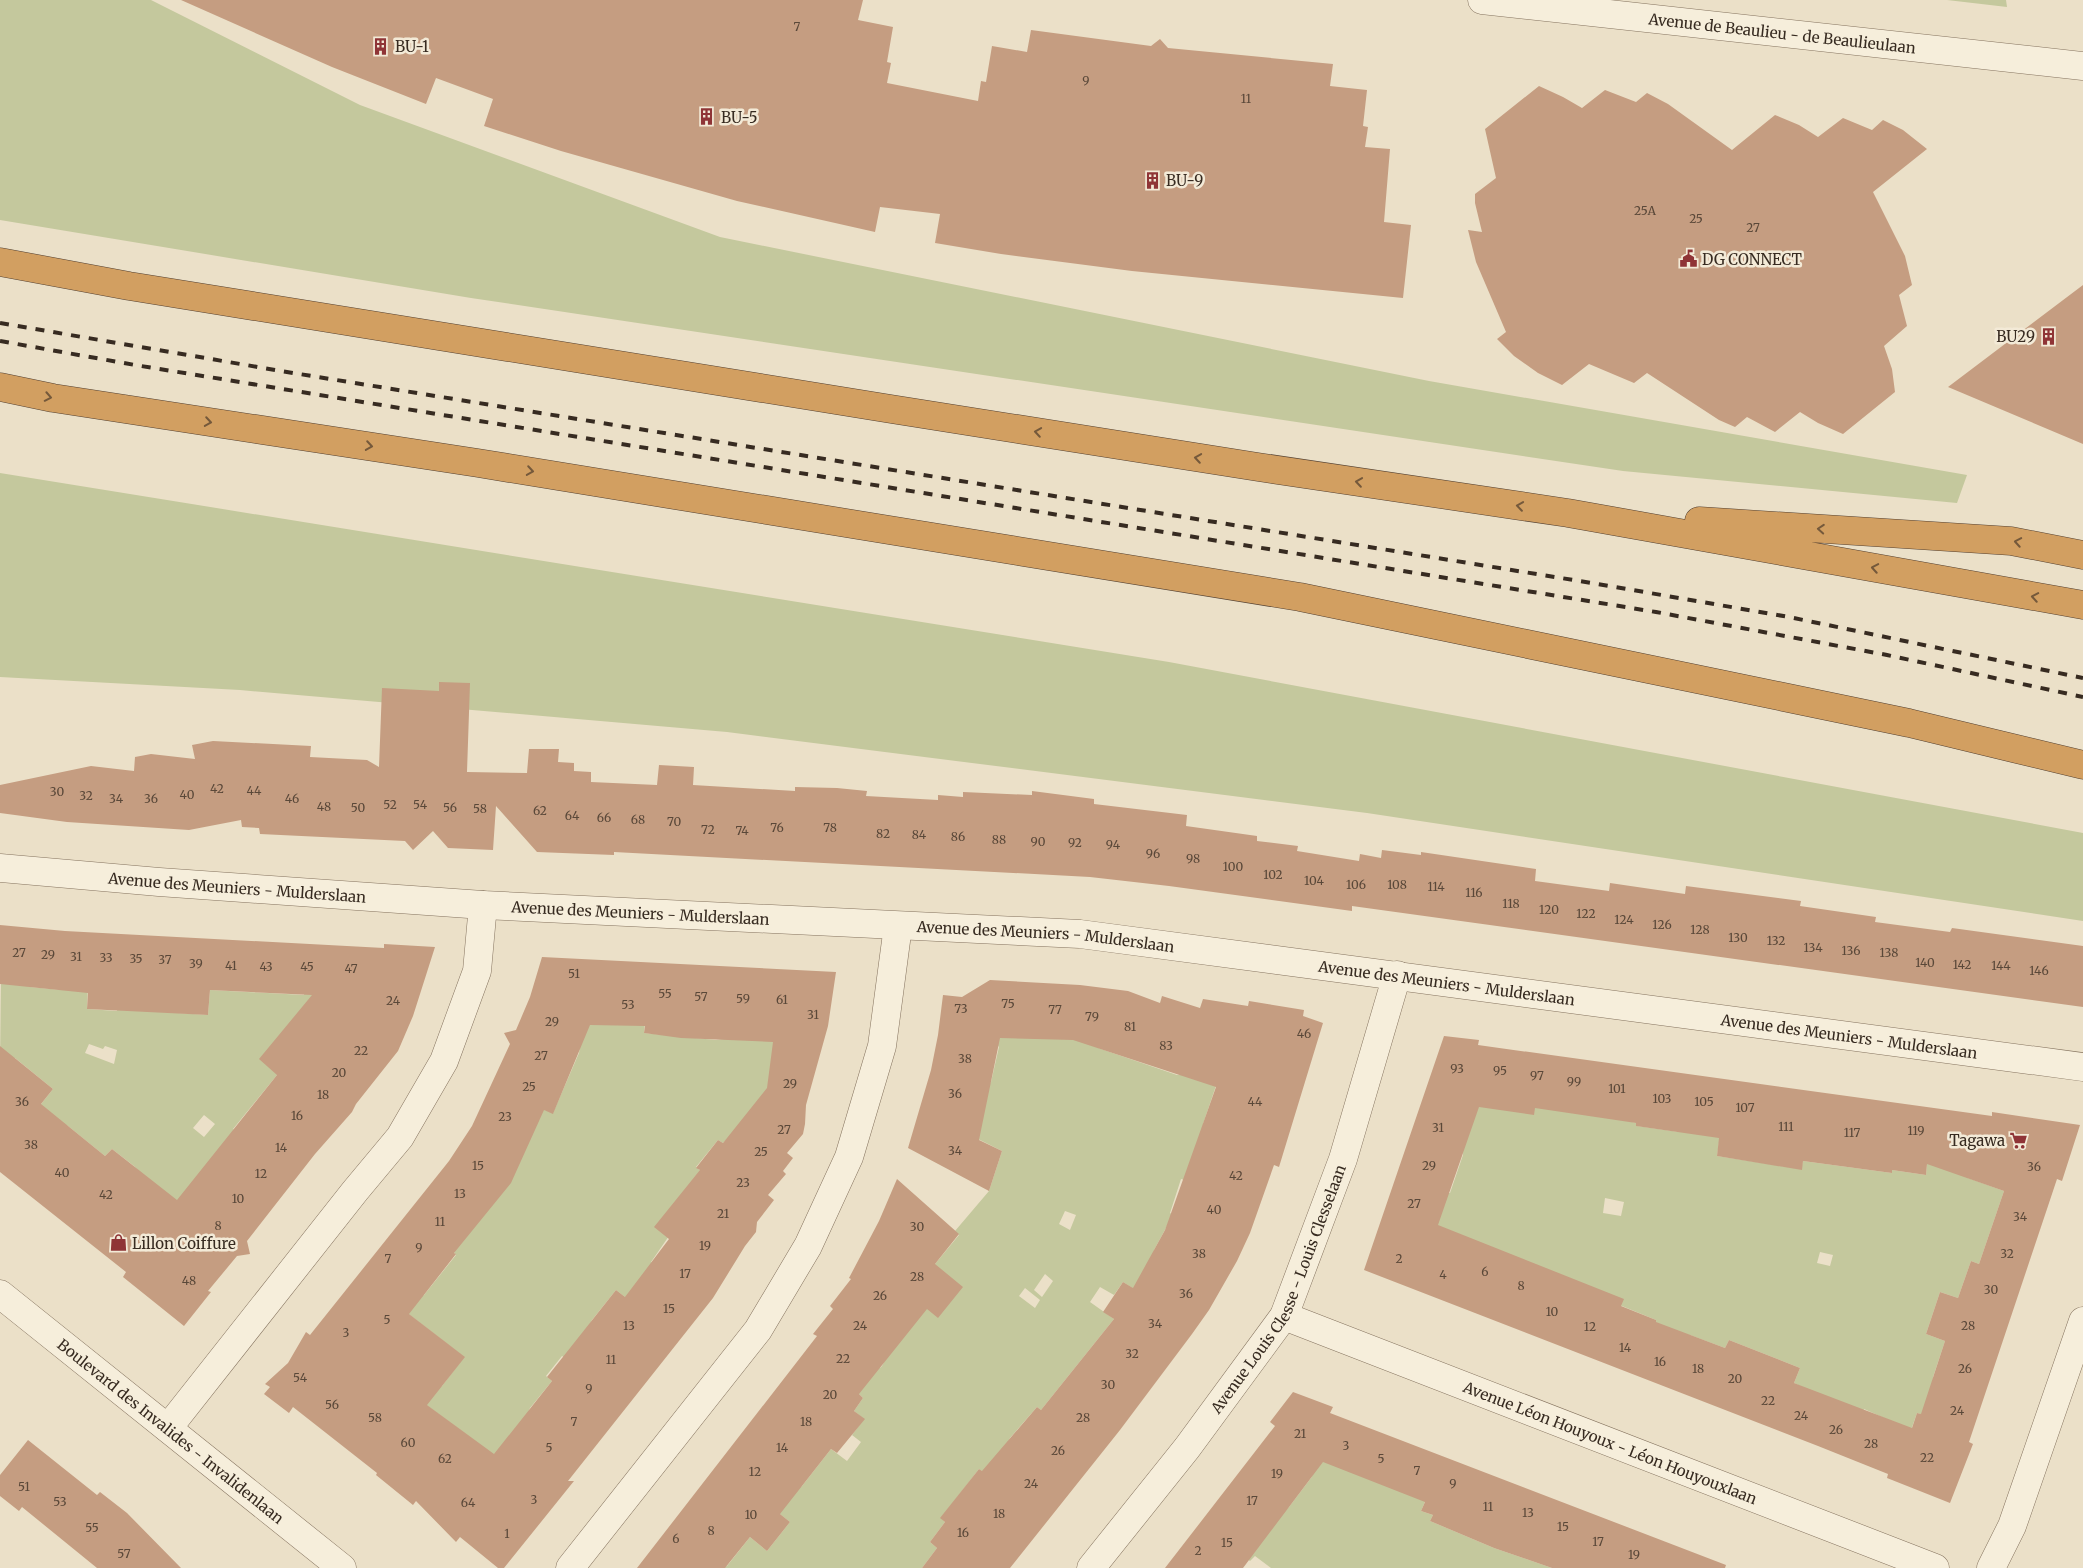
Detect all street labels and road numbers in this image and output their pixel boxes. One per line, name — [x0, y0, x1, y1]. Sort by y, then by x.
street label: Avenue de Beaulieu - de Beaulieulaan — [1647, 9, 1917, 57]
street label: Avenue des Meuniers - Mulderslaan — [106, 868, 367, 906]
street label: Avenue des Meuniers - Mulderslaan — [510, 897, 770, 928]
street label: Avenue des Meuniers - Mulderslaan — [915, 917, 1176, 956]
street label: Avenue des Meuniers - Mulderslaan — [1316, 956, 1576, 1009]
street label: Avenue des Meuniers - Mulderslaan — [1719, 1009, 1979, 1062]
street label: Avenue Louis Clesse - Louis Clesselaan — [1206, 1162, 1350, 1418]
street label: Boulevard des Invalides - Invalidenlaan — [54, 1334, 288, 1527]
street label: Avenue Léon Houyoux - Léon Houyouxlaan — [1460, 1377, 1760, 1508]

